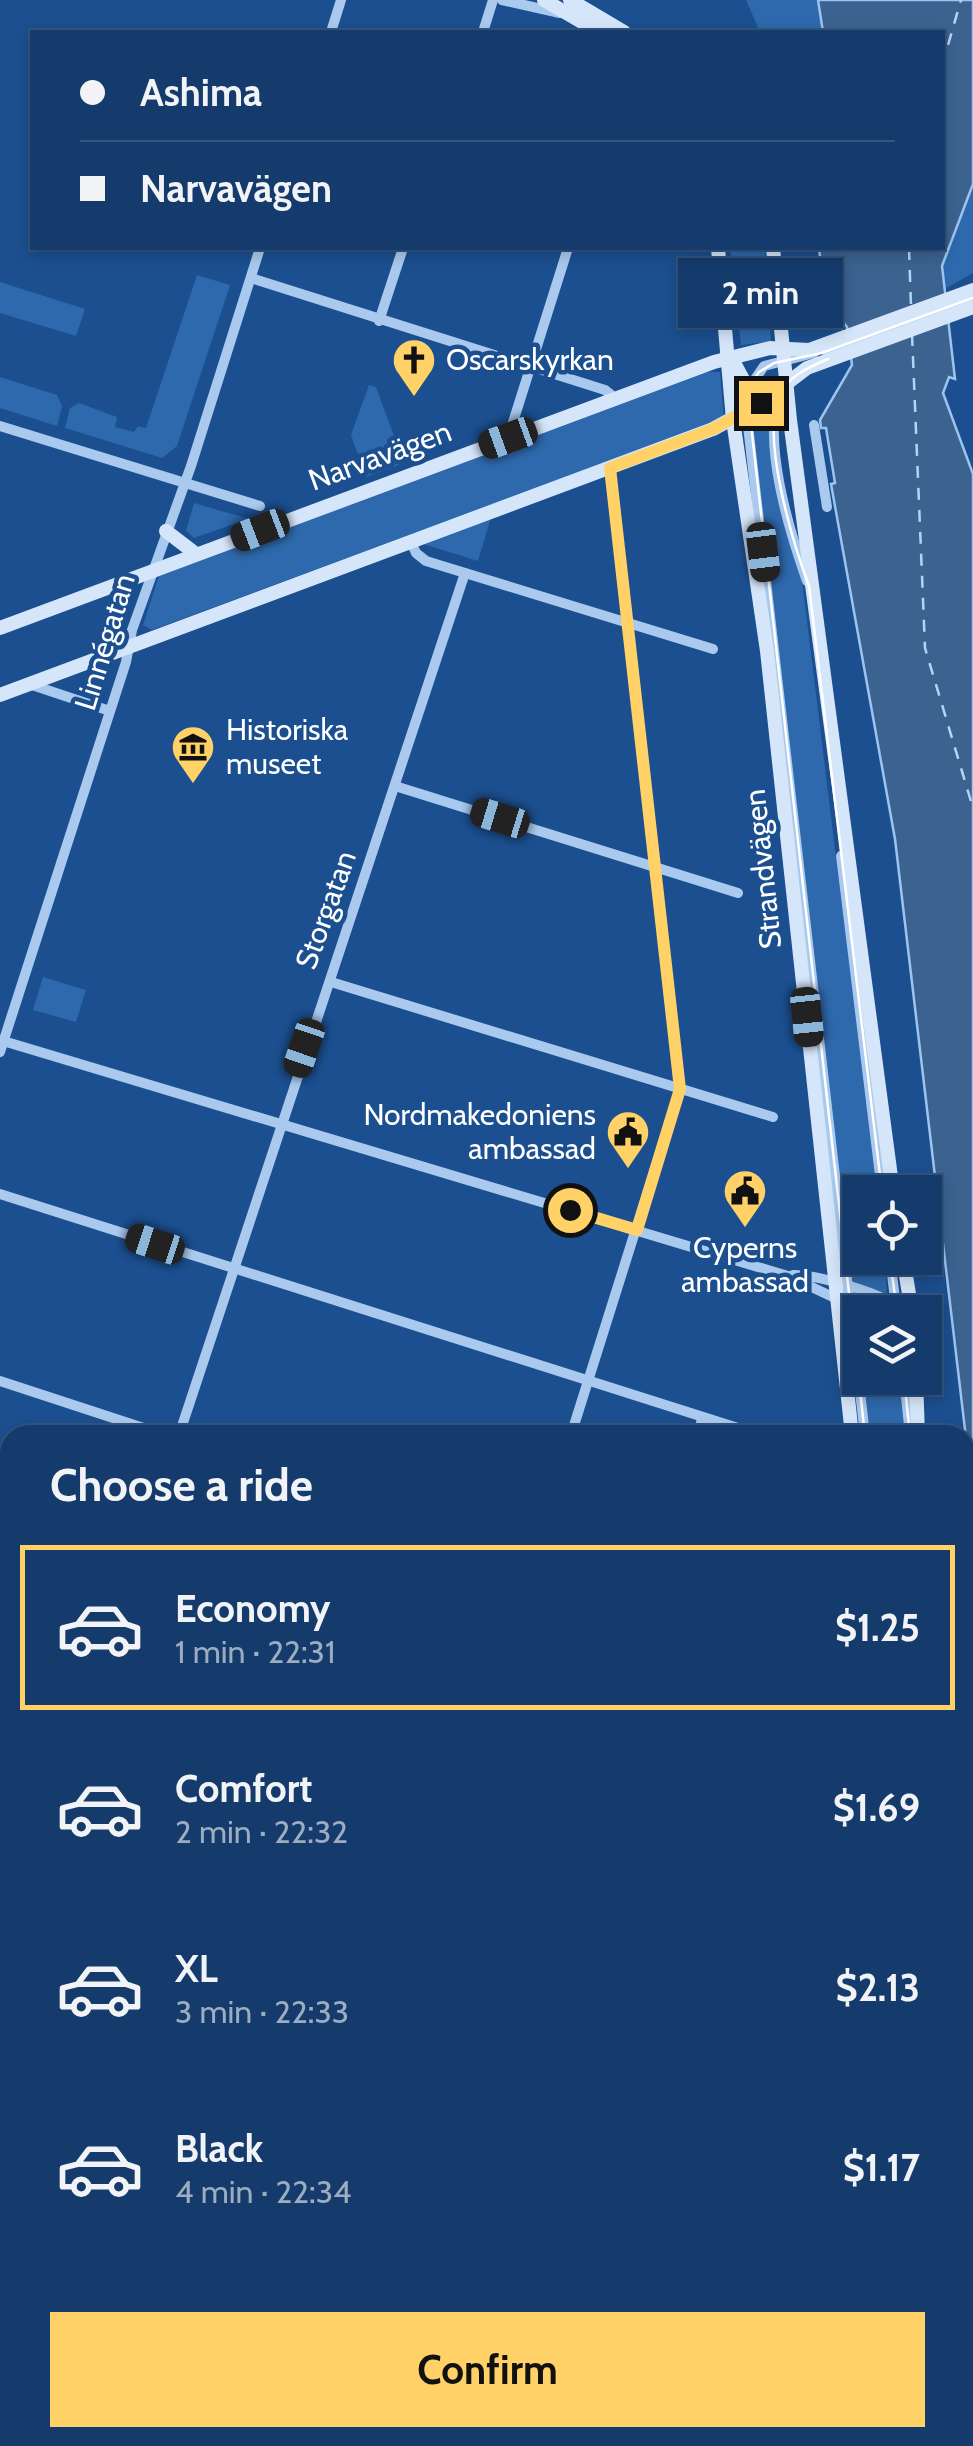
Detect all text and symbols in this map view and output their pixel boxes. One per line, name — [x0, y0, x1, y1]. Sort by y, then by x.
text: Ashima — [140, 69, 262, 116]
text: Narvavägen — [140, 165, 332, 212]
callout: 2 min — [678, 258, 844, 328]
text: 2 min — [722, 273, 799, 312]
church icon: Oscarskyrkan — [391, 337, 437, 398]
place label: Oscarskyrkan — [446, 341, 614, 378]
route end — [739, 381, 784, 426]
street label: Narvavägen — [303, 413, 456, 498]
car — [475, 414, 541, 462]
car — [227, 505, 293, 555]
car — [744, 520, 782, 584]
street label: Linnégatan — [66, 569, 143, 715]
place label: Historiska museet — [226, 711, 349, 782]
museum icon: Historiska museet — [170, 724, 216, 785]
street label: Strandvägen — [736, 787, 789, 951]
car — [467, 795, 533, 841]
street label: Storgatan — [287, 846, 364, 974]
car — [789, 986, 825, 1048]
car — [280, 1015, 328, 1081]
place label: Nordmakedoniens ambassad — [363, 1096, 596, 1167]
public building icon: Nordmakedoniens ambassad — [605, 1109, 651, 1170]
public building icon: Cyperns ambassad — [722, 1168, 768, 1229]
map controls — [842, 1175, 942, 1395]
button: locate — [842, 1175, 942, 1275]
route start — [548, 1188, 593, 1233]
car — [122, 1220, 188, 1268]
place label: Cyperns ambassad — [681, 1229, 809, 1300]
button: layers — [842, 1295, 942, 1395]
text: Choose a ride — [50, 1458, 313, 1512]
icon: car — [55, 1583, 145, 1673]
text: Economy — [175, 1585, 330, 1632]
text: $1.25 — [835, 1604, 920, 1651]
text: 1 min · 22:31 — [175, 1632, 335, 1671]
icon: car — [55, 1763, 145, 1853]
text: Comfort — [175, 1765, 312, 1812]
text: $1.69 — [833, 1784, 920, 1831]
text: 2 min · 22:32 — [175, 1812, 348, 1851]
icon: car — [55, 1943, 145, 2033]
text: XL — [175, 1945, 218, 1992]
text: $2.13 — [836, 1964, 920, 2011]
text: 3 min · 22:33 — [175, 1992, 349, 2031]
icon: car — [55, 2123, 145, 2213]
text: Black — [175, 2125, 263, 2172]
text: $1.17 — [843, 2144, 920, 2191]
text: 4 min · 22:34 — [175, 2172, 351, 2211]
button: Confirm — [50, 2312, 925, 2427]

